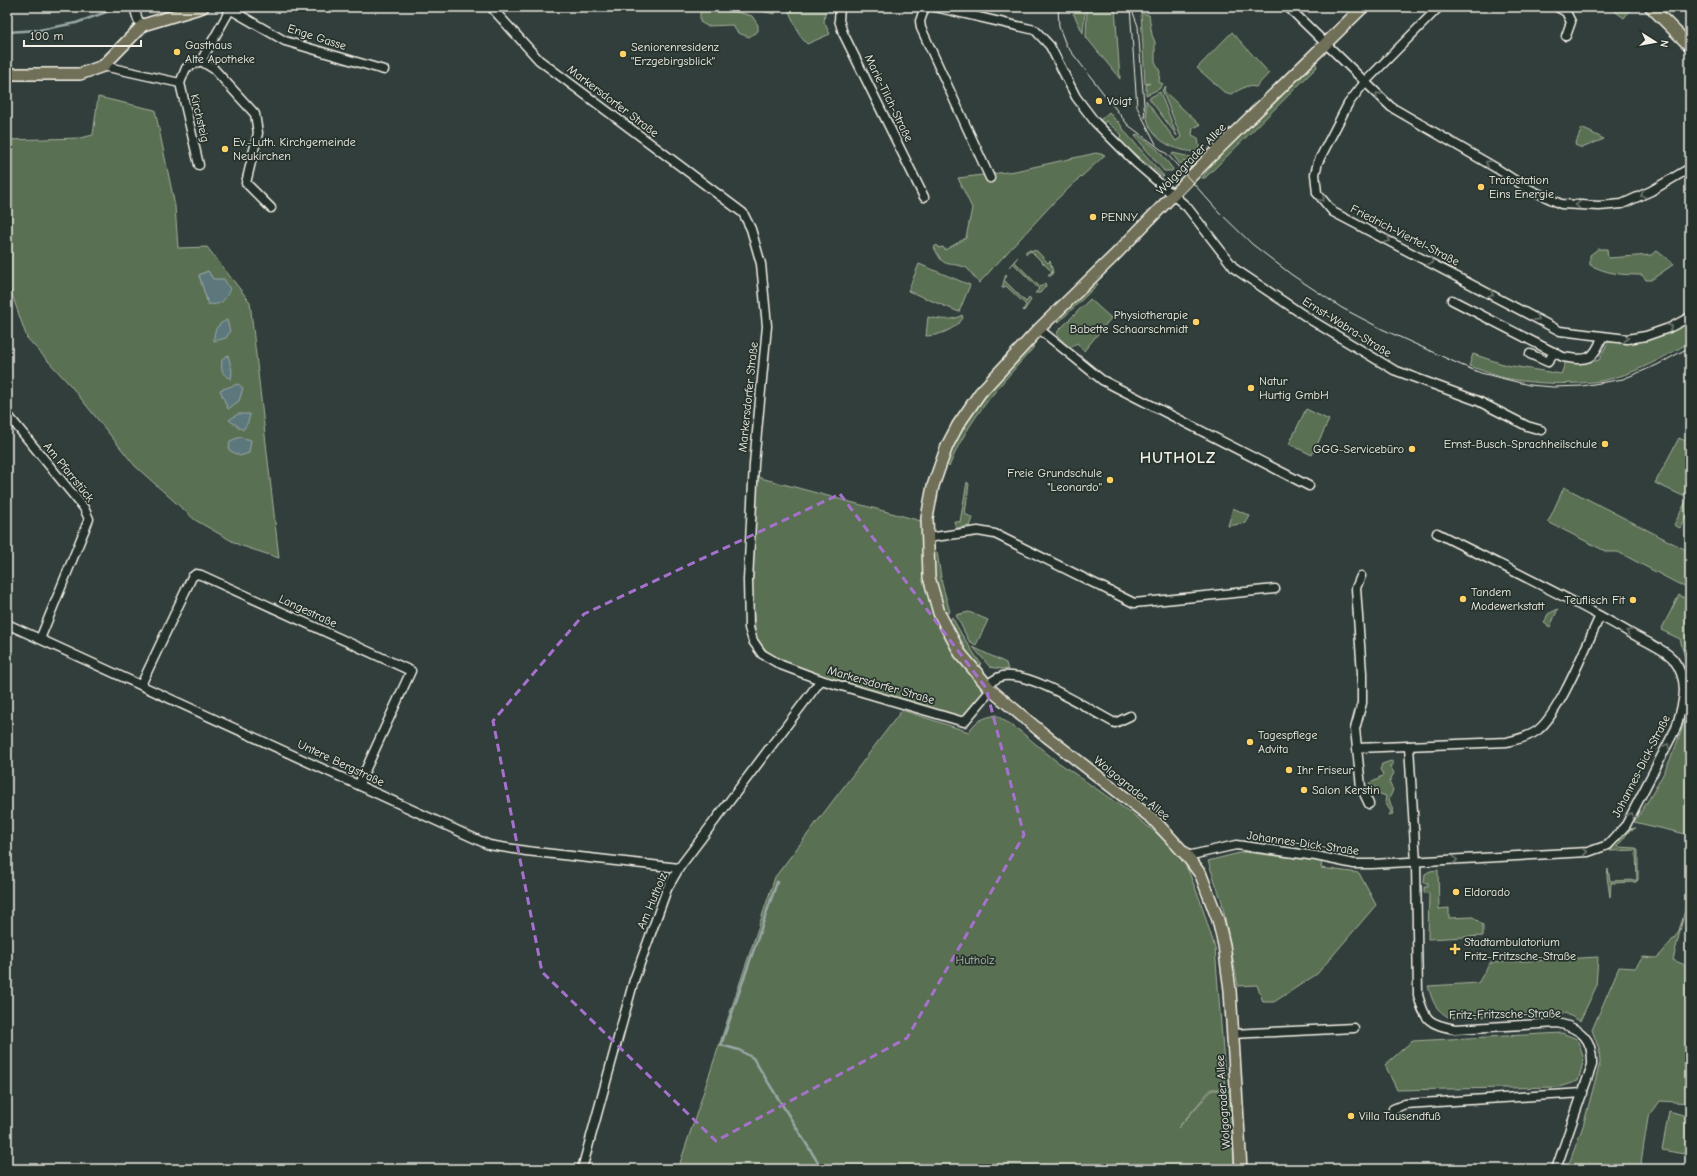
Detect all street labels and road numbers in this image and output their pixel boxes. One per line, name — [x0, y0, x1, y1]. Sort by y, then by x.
street label: Enge Gasse — [286, 21, 348, 53]
street label: Marie-Tilch-Straße — [862, 52, 916, 144]
street label: Markersdorfer Straße — [565, 62, 661, 140]
street label: Kirchsteig — [188, 92, 212, 144]
street label: Wolgograder Allee — [1153, 120, 1229, 198]
street label: Friedrich-Viertel-Straße — [1348, 201, 1462, 269]
street label: Ernst-Wabra-Straße — [1300, 294, 1394, 360]
street label: Markersdorfer Straße — [735, 341, 761, 453]
street label: Am Pfarrstück — [41, 439, 97, 505]
street label: Langestraße — [277, 591, 339, 631]
street label: Markersdorfer Straße — [826, 663, 936, 707]
street label: Johannes-Dick-Straße — [1609, 712, 1673, 820]
street label: Untere Bergstraße — [295, 737, 387, 789]
street label: Wolgograder Allee — [1091, 753, 1173, 823]
street label: Johannes-Dick-Straße — [1246, 828, 1360, 858]
street label: Am Hutholz — [634, 870, 670, 931]
street label: Fritz-Fritzsche-Straße — [1449, 1006, 1561, 1022]
street label: Wolgograder Allee — [1213, 1055, 1233, 1149]

